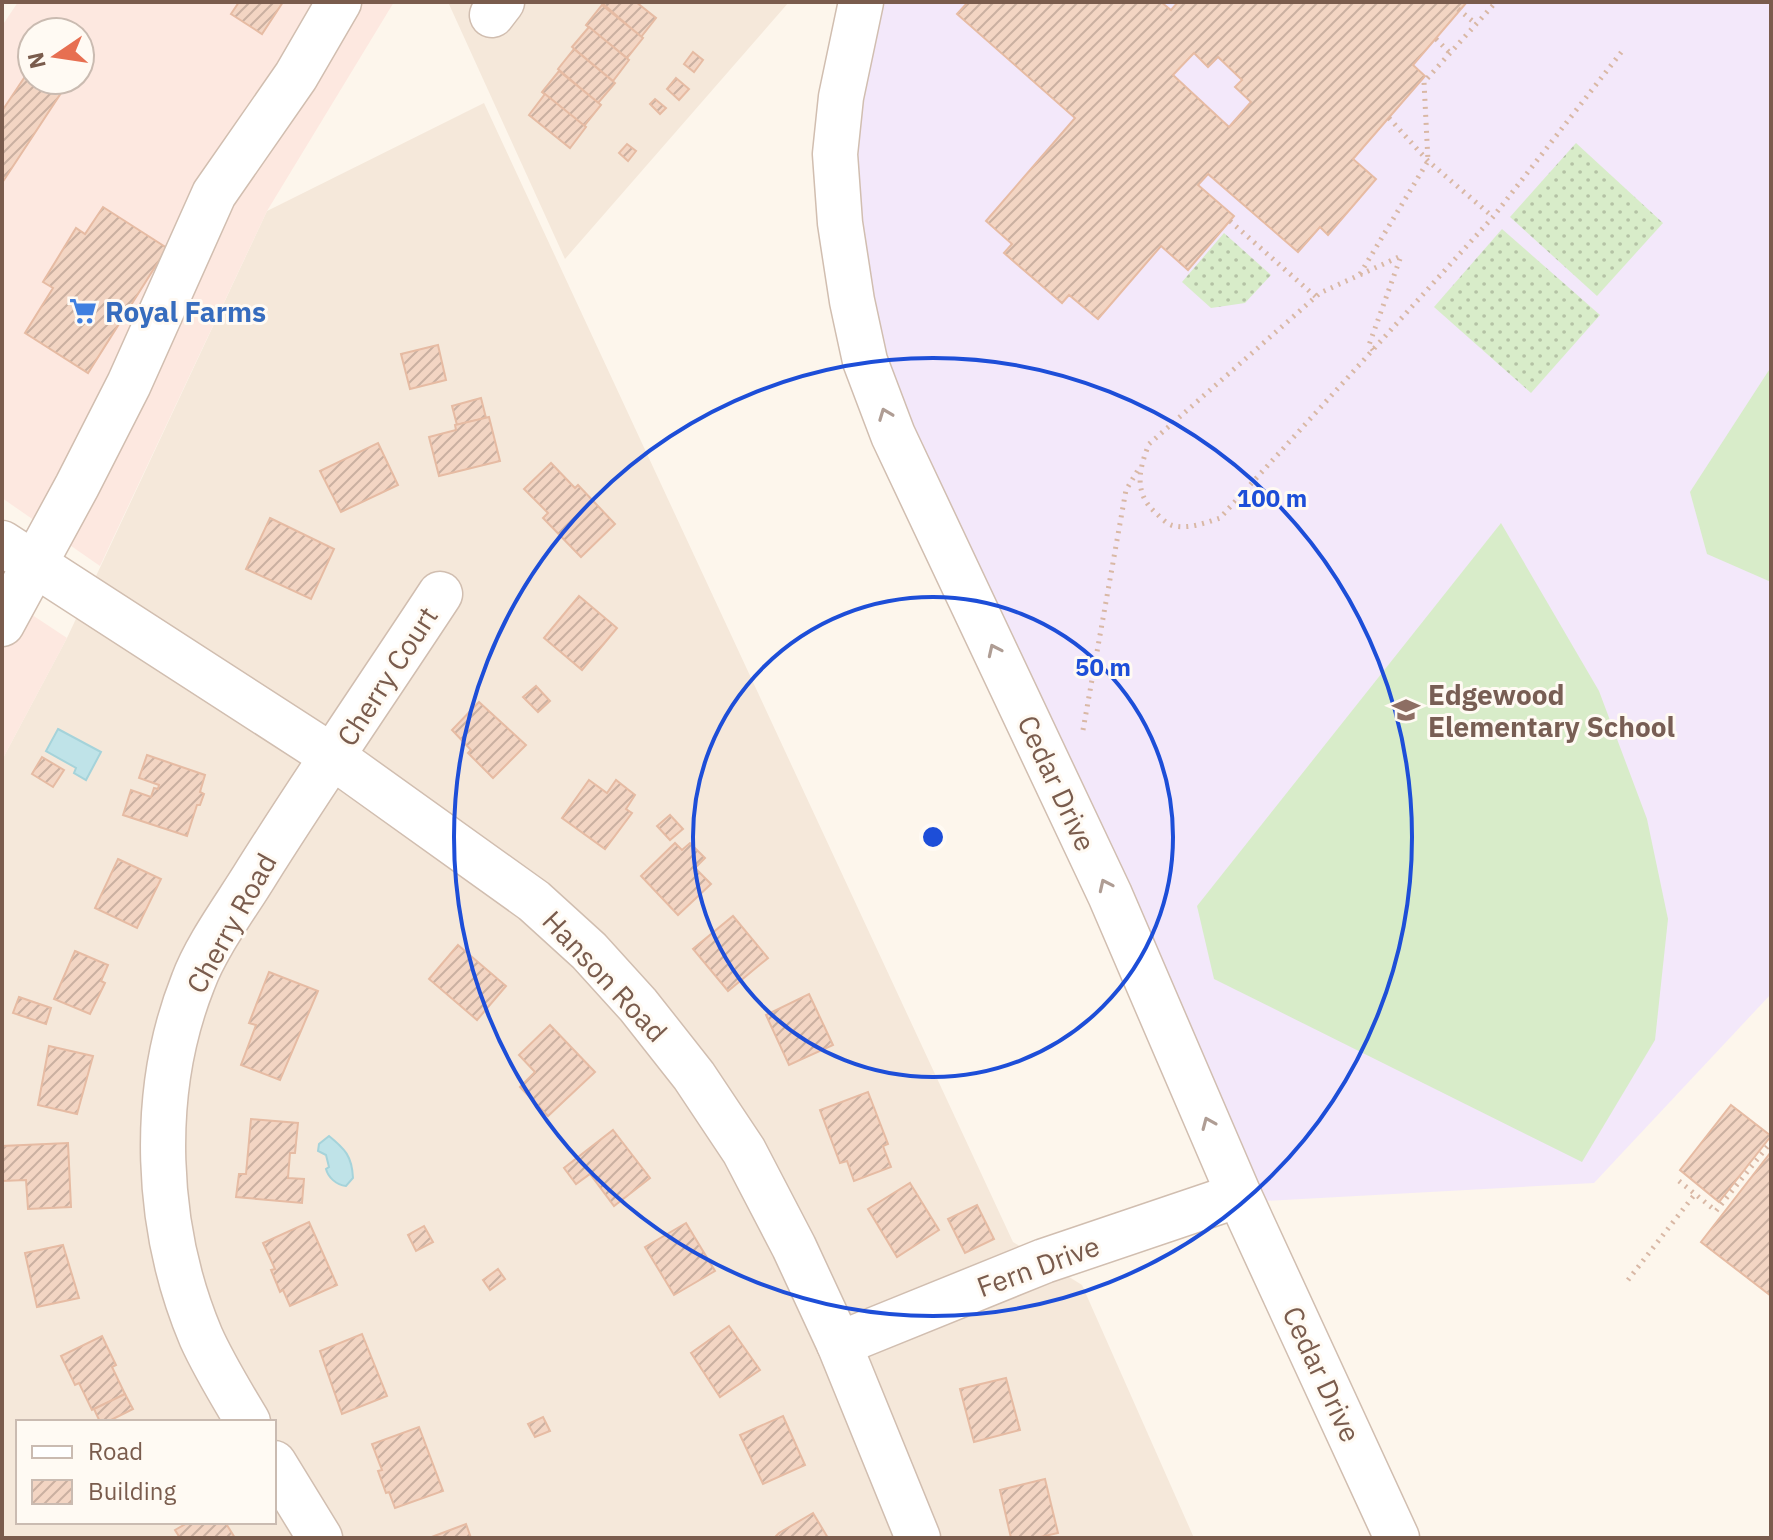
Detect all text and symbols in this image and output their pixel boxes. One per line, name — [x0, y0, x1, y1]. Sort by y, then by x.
north arrow — [16, 16, 96, 96]
text: N — [20, 50, 52, 72]
place label: Royal Farms — [105, 293, 266, 330]
supermarket icon: Royal Farms — [68, 296, 98, 326]
one-way arrow — [878, 408, 895, 422]
text: 100 m — [1237, 482, 1307, 514]
street label: Cherry Court — [328, 599, 446, 753]
one-way arrow — [988, 643, 1004, 658]
text: 50 m — [1075, 651, 1131, 683]
place label: Edgewood Elementary School — [1428, 676, 1675, 745]
school or university icon: Edgewood Elementary School — [1391, 695, 1421, 725]
street label: Cedar Drive — [1009, 709, 1105, 857]
centre of rings — [919, 823, 947, 851]
street label: Cherry Road — [177, 846, 285, 1000]
one-way arrow — [1099, 879, 1115, 893]
street label: Hanson Road — [535, 902, 675, 1050]
one-way arrow — [1202, 1117, 1218, 1131]
street label: Fern Drive — [971, 1227, 1105, 1305]
street label: Cedar Drive — [1274, 1300, 1370, 1448]
legend — [16, 1420, 276, 1524]
text: Road — [88, 1435, 143, 1467]
text: Building — [88, 1475, 176, 1507]

